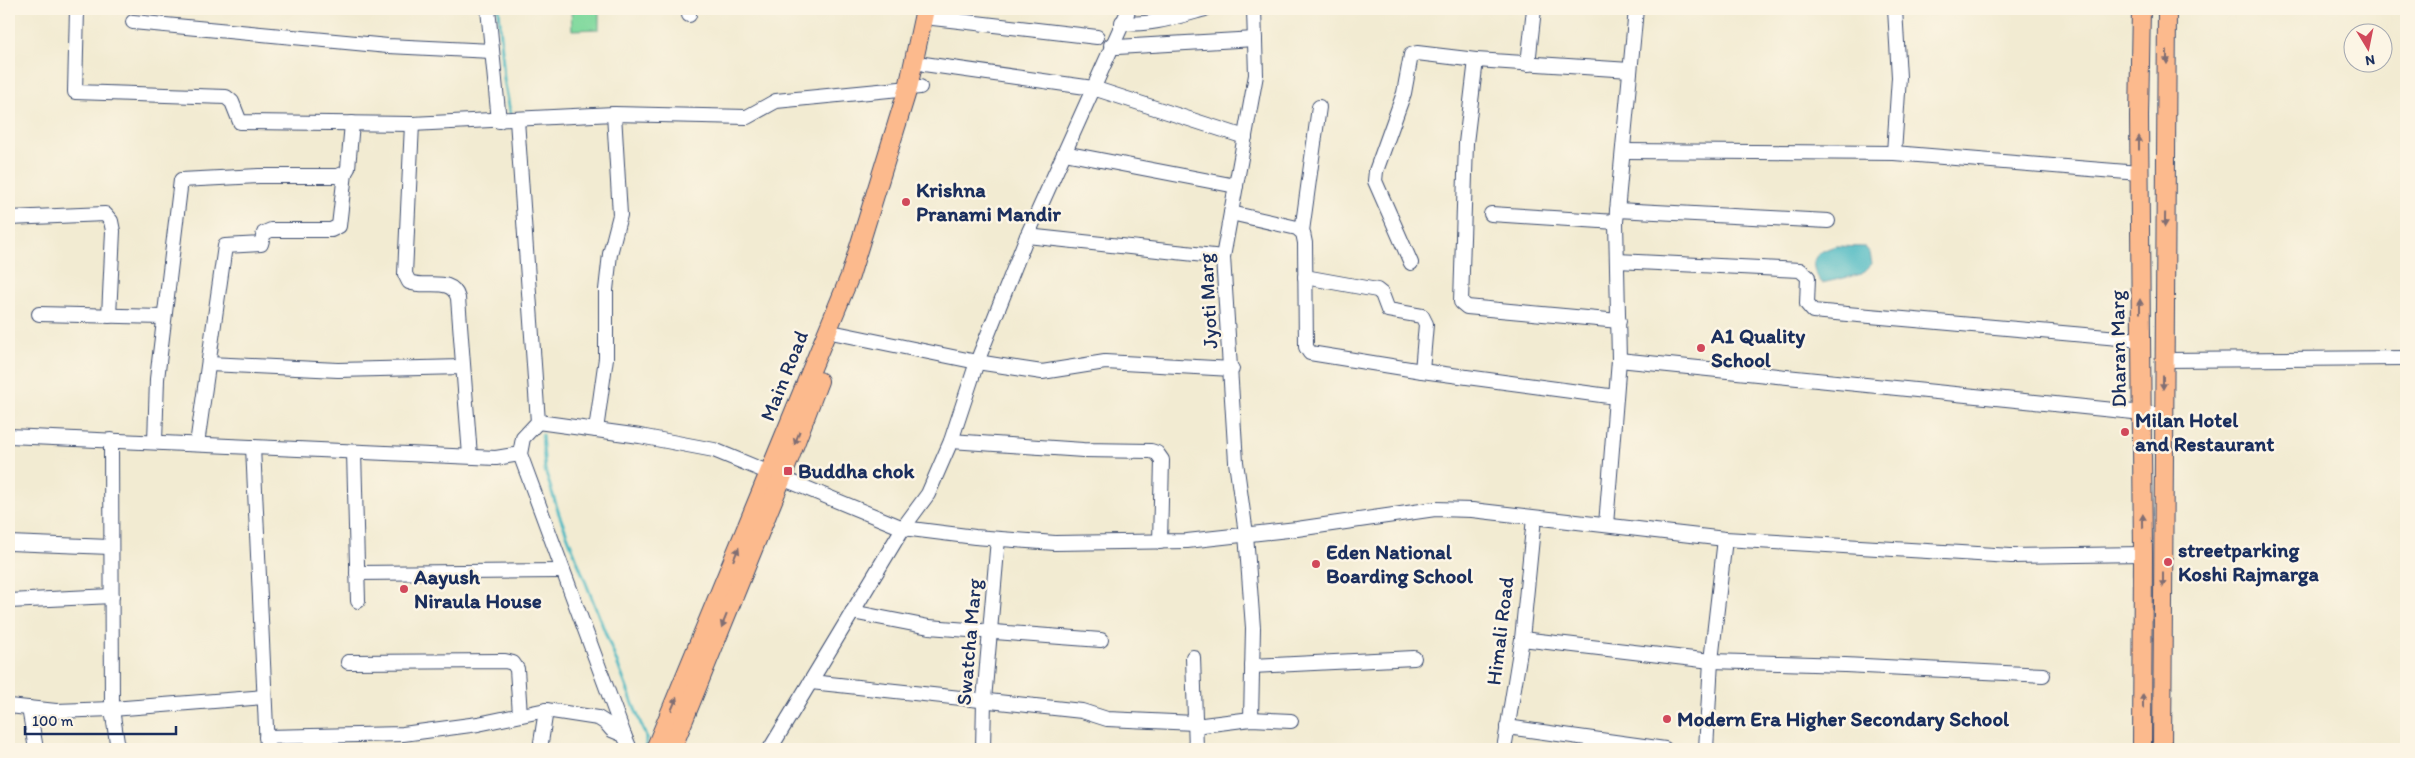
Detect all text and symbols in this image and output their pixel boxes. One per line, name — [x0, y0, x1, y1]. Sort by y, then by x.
north arrow — [2342, 22, 2392, 72]
one-way arrow — [2163, 50, 2171, 66]
text: N — [2364, 51, 2376, 70]
one-way arrow — [2135, 135, 2143, 151]
place label: Krishna Pranami Mandir — [916, 177, 1061, 226]
marker: Krishna Pranami Mandir — [900, 196, 912, 208]
one-way arrow — [2161, 212, 2169, 228]
street label: Jyoti Marg — [1192, 252, 1222, 350]
street label: Dharan Marg — [2104, 290, 2131, 408]
one-way arrow — [2136, 297, 2144, 313]
place label: A1 Quality School — [1710, 323, 1806, 372]
street label: Main Road — [754, 327, 813, 425]
marker: A1 Quality School — [1695, 342, 1707, 354]
one-way arrow — [2159, 375, 2167, 391]
place label: Milan Hotel and Restaurant — [2135, 407, 2274, 456]
marker: Milan Hotel and Restaurant — [2119, 426, 2131, 438]
one-way arrow — [793, 430, 800, 445]
place label: Buddha chok — [798, 458, 915, 483]
marker: Buddha chok — [782, 465, 794, 477]
one-way arrow — [2139, 512, 2147, 528]
place label: streetparking Koshi Rajmarga — [2178, 537, 2320, 587]
place label: Eden National Boarding School — [1326, 539, 1474, 589]
one-way arrow — [732, 546, 740, 561]
marker: streetparking Koshi Rajmarga — [2162, 556, 2174, 568]
marker: Eden National Boarding School — [1310, 558, 1322, 570]
place label: Aayush Niraula House — [413, 564, 542, 613]
one-way arrow — [2159, 572, 2167, 588]
street label: Himali Road — [1480, 575, 1519, 687]
street label: Swatcha Marg — [951, 577, 987, 706]
marker: Aayush Niraula House — [398, 583, 410, 595]
one-way arrow — [720, 614, 728, 629]
one-way arrow — [2139, 692, 2147, 708]
one-way arrow — [670, 697, 678, 711]
scale bar — [25, 703, 176, 735]
place label: Modern Era Higher Secondary School — [1677, 706, 2010, 732]
text: 100 m — [32, 712, 74, 730]
marker: Modern Era Higher Secondary School — [1661, 713, 1673, 725]

